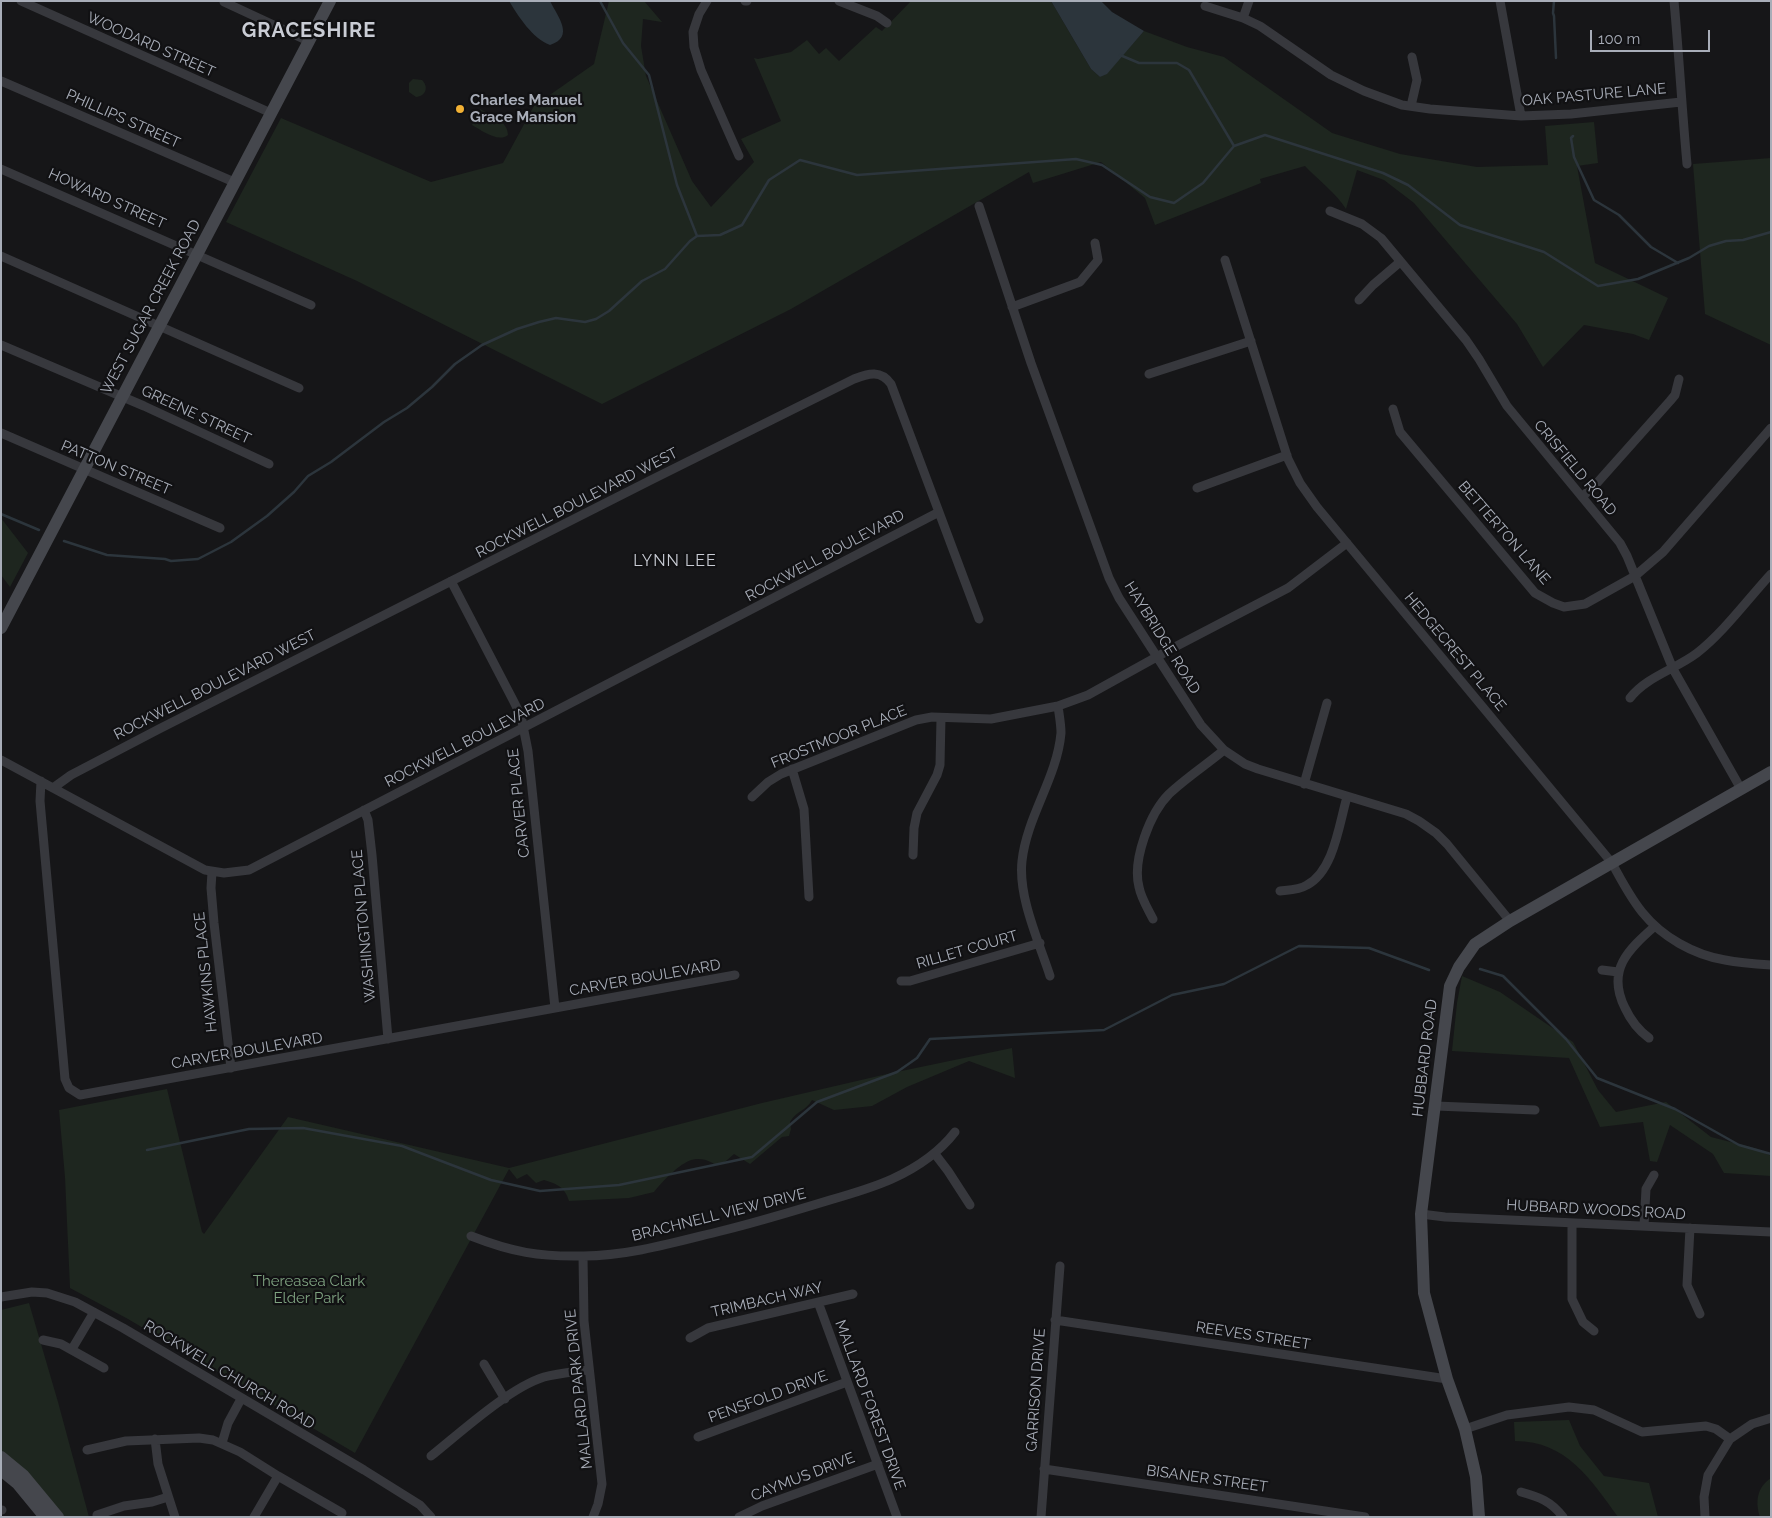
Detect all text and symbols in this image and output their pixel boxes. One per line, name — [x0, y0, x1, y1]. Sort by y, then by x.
street label: WOODARD STREET — [84, 9, 218, 81]
district label: GRACESHIRE — [240, 19, 378, 43]
scale bar — [1592, 20, 1712, 52]
text: 100 m — [1598, 30, 1640, 48]
street label: OAK PASTURE LANE — [1521, 80, 1667, 110]
street label: PHILLIPS STREET — [63, 86, 183, 152]
place label: Charles Manuel Grace Mansion — [470, 91, 582, 126]
marker: Charles Manuel Grace Mansion — [454, 103, 466, 115]
street label: HOWARD STREET — [45, 165, 169, 233]
street label: WEST SUGAR CREEK ROAD — [97, 217, 205, 397]
street label: GREENE STREET — [138, 382, 254, 448]
street label: CRISFIELD ROAD — [1530, 416, 1620, 520]
street label: PATTON STREET — [58, 437, 174, 499]
street label: ROCKWELL BOULEVARD WEST — [473, 444, 681, 562]
street label: BETTERTON LANE — [1454, 478, 1554, 588]
street label: ROCKWELL BOULEVARD — [742, 506, 908, 606]
district label: LYNN LEE — [632, 551, 718, 571]
street label: HAYBRIDGE ROAD — [1120, 578, 1204, 698]
street label: HEDGECREST PLACE — [1400, 589, 1510, 715]
street label: ROCKWELL BOULEVARD WEST — [111, 626, 319, 744]
street label: ROCKWELL BOULEVARD — [382, 695, 548, 791]
street label: FROSTMOOR PLACE — [769, 702, 909, 772]
street label: CARVER PLACE — [504, 747, 534, 859]
street label: WASHINGTON PLACE — [348, 849, 380, 1003]
street label: HAWKINS PLACE — [191, 911, 221, 1033]
street label: RILLET COURT — [914, 927, 1020, 973]
street label: CARVER BOULEVARD — [568, 956, 722, 1000]
street label: HUBBARD ROAD — [1409, 998, 1441, 1118]
street label: CARVER BOULEVARD — [170, 1029, 324, 1073]
street label: BRACHNELL VIEW DRIVE — [630, 1185, 808, 1245]
street label: HUBBARD WOODS ROAD — [1506, 1196, 1686, 1224]
park label: Thereasea Clark Elder Park — [253, 1272, 365, 1307]
street label: TRIMBACH WAY — [709, 1278, 825, 1322]
street label: MALLARD PARK DRIVE — [562, 1308, 596, 1470]
street label: ROCKWELL CHURCH ROAD — [140, 1317, 318, 1433]
street label: MALLARD FOREST DRIVE — [831, 1318, 909, 1492]
street label: REEVES STREET — [1194, 1318, 1312, 1354]
street label: GARRISON DRIVE — [1023, 1328, 1049, 1452]
street label: PENSFOLD DRIVE — [706, 1367, 830, 1427]
street label: CAYMUS DRIVE — [749, 1449, 857, 1505]
street label: BISANER STREET — [1145, 1462, 1269, 1496]

